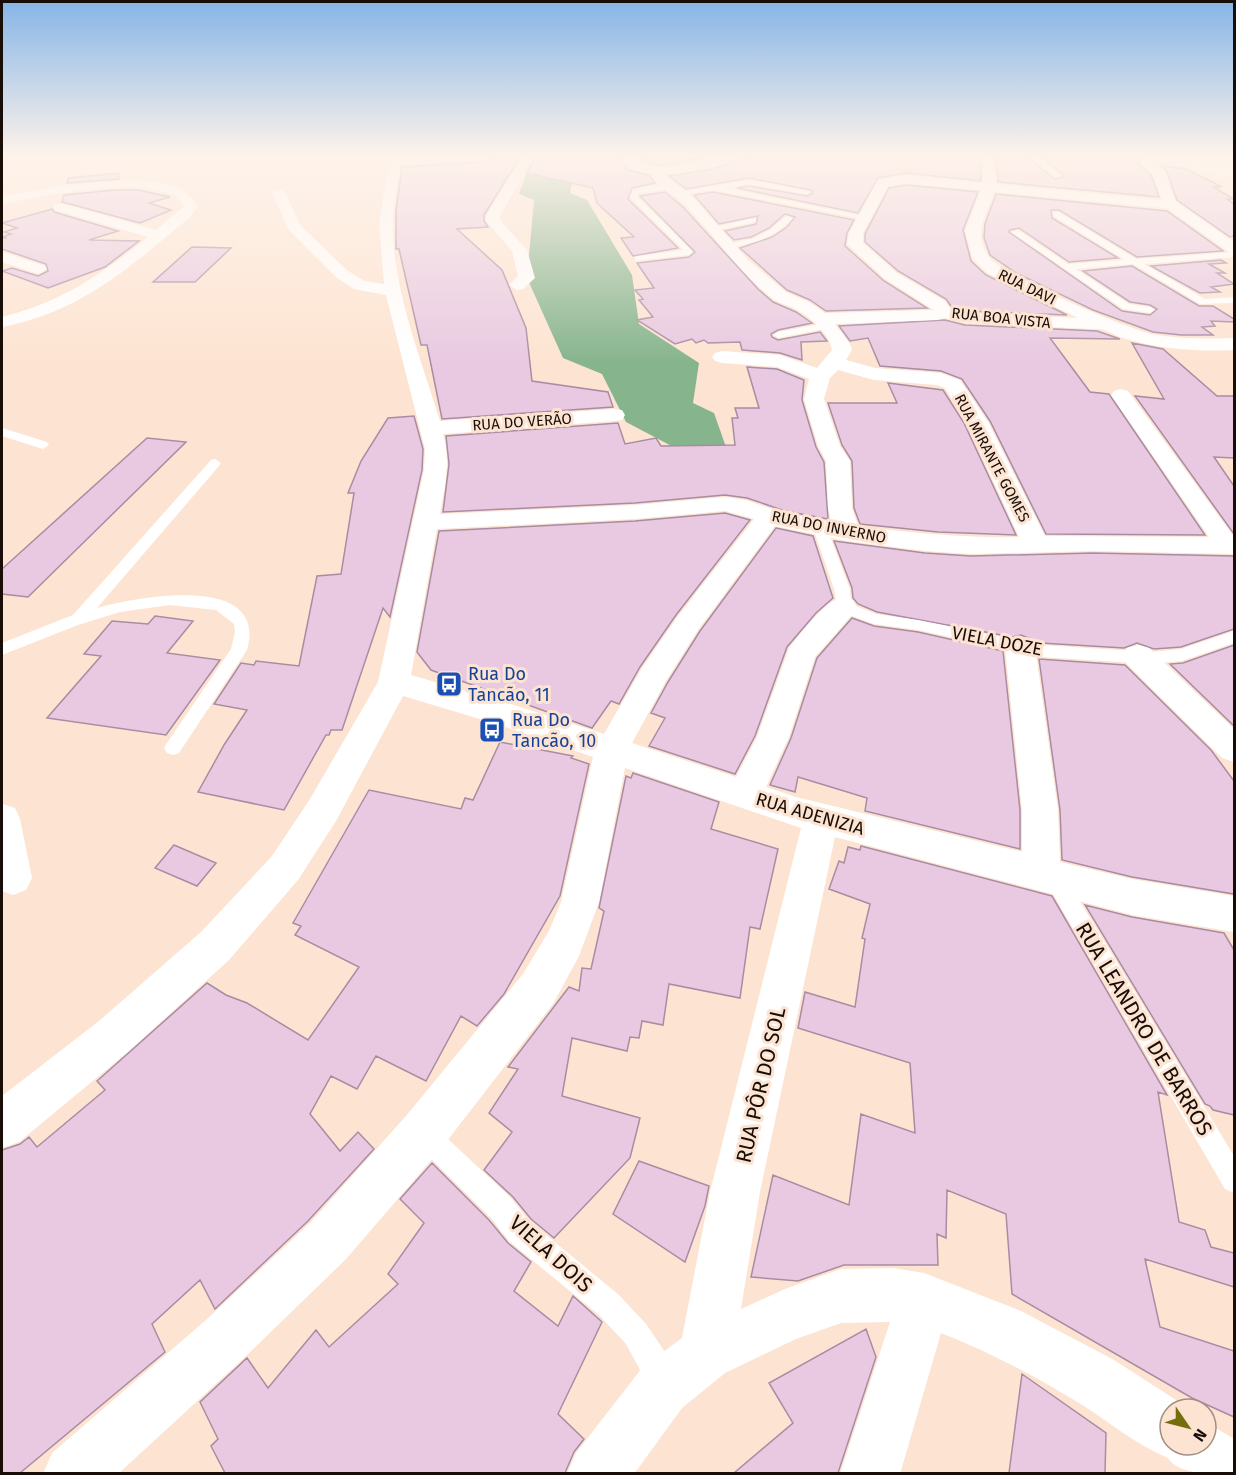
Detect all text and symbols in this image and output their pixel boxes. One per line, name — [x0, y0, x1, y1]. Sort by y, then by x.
street label: RUA DAVI — [995, 265, 1059, 309]
street label: RUA BOA VISTA — [951, 304, 1052, 332]
street label: RUA MIRANTE GOMES — [951, 391, 1033, 525]
street label: RUA DO VERÃO — [472, 410, 572, 434]
street label: RUA DO INVERNO — [770, 507, 888, 547]
street label: VIELA DOZE — [950, 621, 1044, 661]
place label: Rua Do Tancão, 11 — [468, 663, 550, 706]
bus stop icon: Rua Do Tancão, 11 — [434, 669, 464, 699]
place label: Rua Do Tancão, 10 — [512, 709, 596, 752]
bus stop icon: Rua Do Tancão, 10 — [477, 715, 507, 745]
street label: RUA ADENIZIA — [753, 788, 867, 840]
street label: RUA LEANDRO DE BARROS — [1070, 918, 1218, 1140]
street label: RUA PÔR DO SOL — [730, 1004, 792, 1165]
street label: VIELA DOIS — [504, 1210, 598, 1298]
north arrow — [1158, 1397, 1218, 1457]
text: N — [1189, 1426, 1211, 1445]

